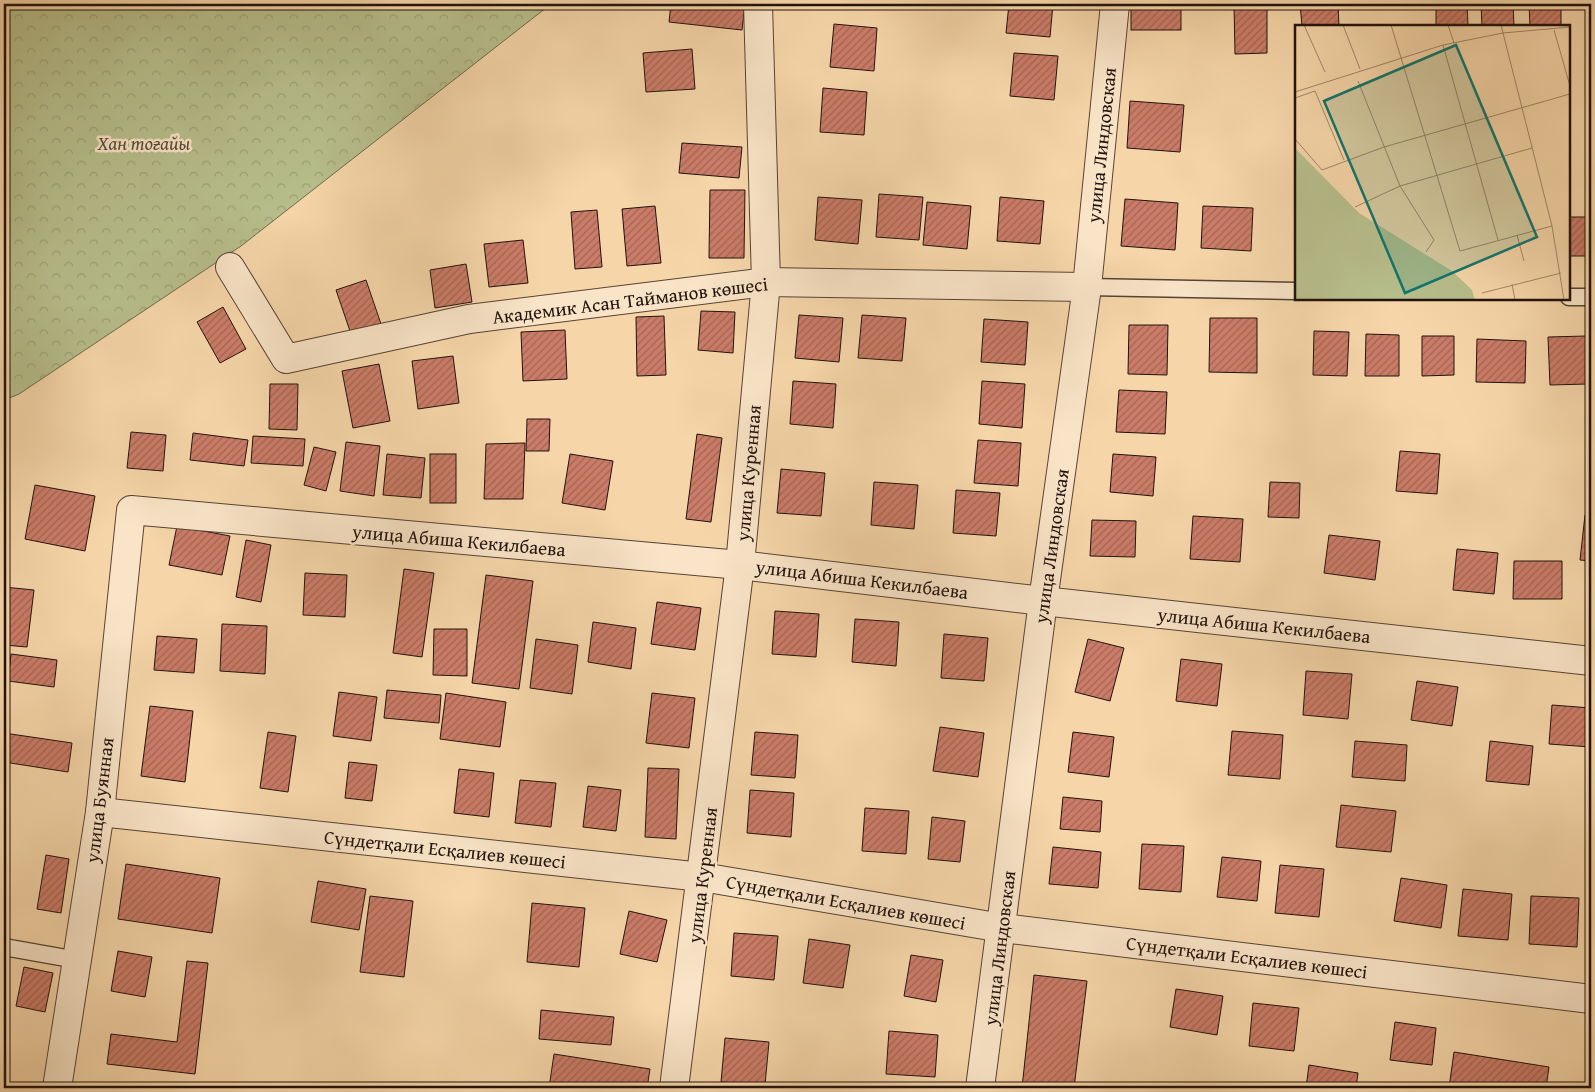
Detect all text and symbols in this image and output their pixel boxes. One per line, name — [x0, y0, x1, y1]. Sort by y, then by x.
inset map — [1295, 25, 1570, 300]
street label: улица Линдовская — [1079, 65, 1123, 225]
park label: Хан тоғайы — [97, 129, 191, 157]
street label: Академик Асан Тайманов көшесі — [491, 269, 769, 331]
street label: улица Куренная — [728, 403, 768, 543]
street label: улица Линдовская — [1026, 466, 1076, 626]
street label: улица Абиша Кекилбаева — [350, 517, 567, 563]
street label: улица Абиша Кекилбаева — [753, 552, 970, 606]
street label: улица Абиша Кекилбаева — [1155, 600, 1372, 650]
street label: улица Буянная — [77, 735, 121, 865]
street label: улица Куренная — [680, 805, 724, 946]
street label: Сүндетқали Есқалиев көшесі — [323, 822, 567, 876]
street label: Сүндетқали Есқалиев көшесі — [724, 867, 968, 937]
street label: улица Линдовская — [975, 868, 1022, 1028]
street label: Сүндетқали Есқалиев көшесі — [1125, 928, 1369, 986]

